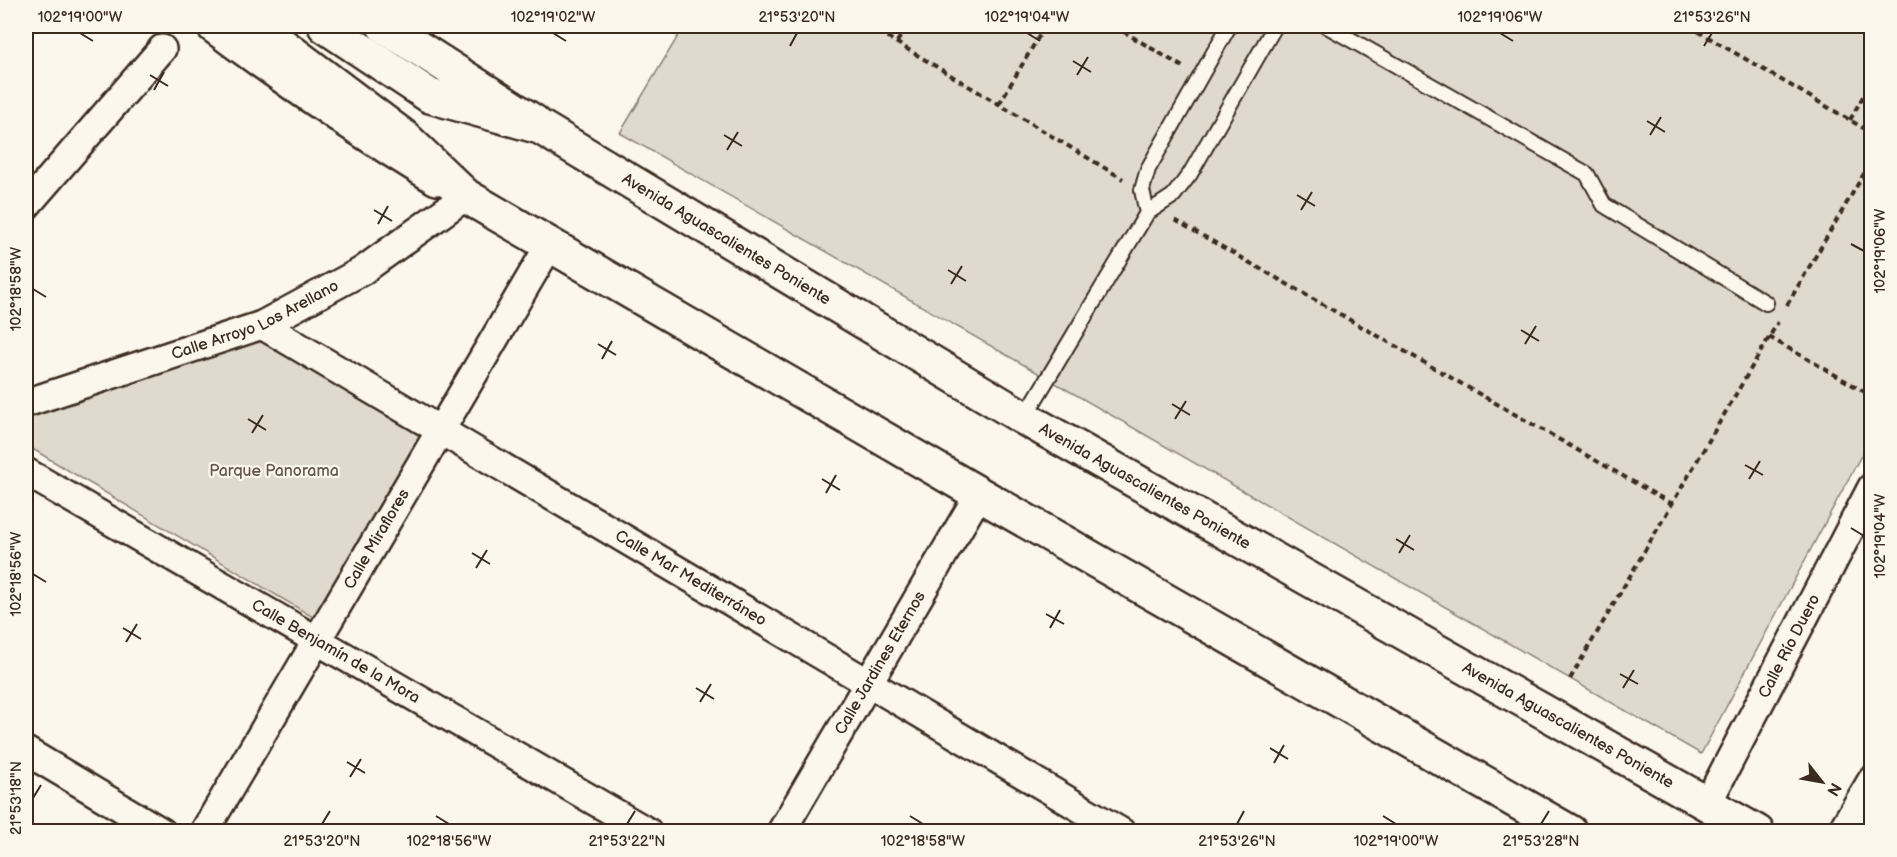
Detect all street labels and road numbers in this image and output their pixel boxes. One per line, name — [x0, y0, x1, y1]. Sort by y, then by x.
street label: Avenida Aguascalientes Poniente — [619, 169, 834, 309]
street label: Calle Arroyo Los Arellano — [169, 276, 342, 364]
street label: Avenida Aguascalientes Poniente — [1036, 419, 1254, 554]
street label: Calle Miraflores — [340, 485, 413, 592]
street label: Calle Mar Mediterráneo — [612, 526, 770, 630]
street label: Calle Jardines Eternos — [831, 588, 930, 738]
street label: Calle Río Duero — [1754, 591, 1824, 701]
street label: Calle Benjamín de la Mora — [248, 595, 423, 707]
street label: Avenida Aguascalientes Poniente — [1459, 658, 1677, 793]

